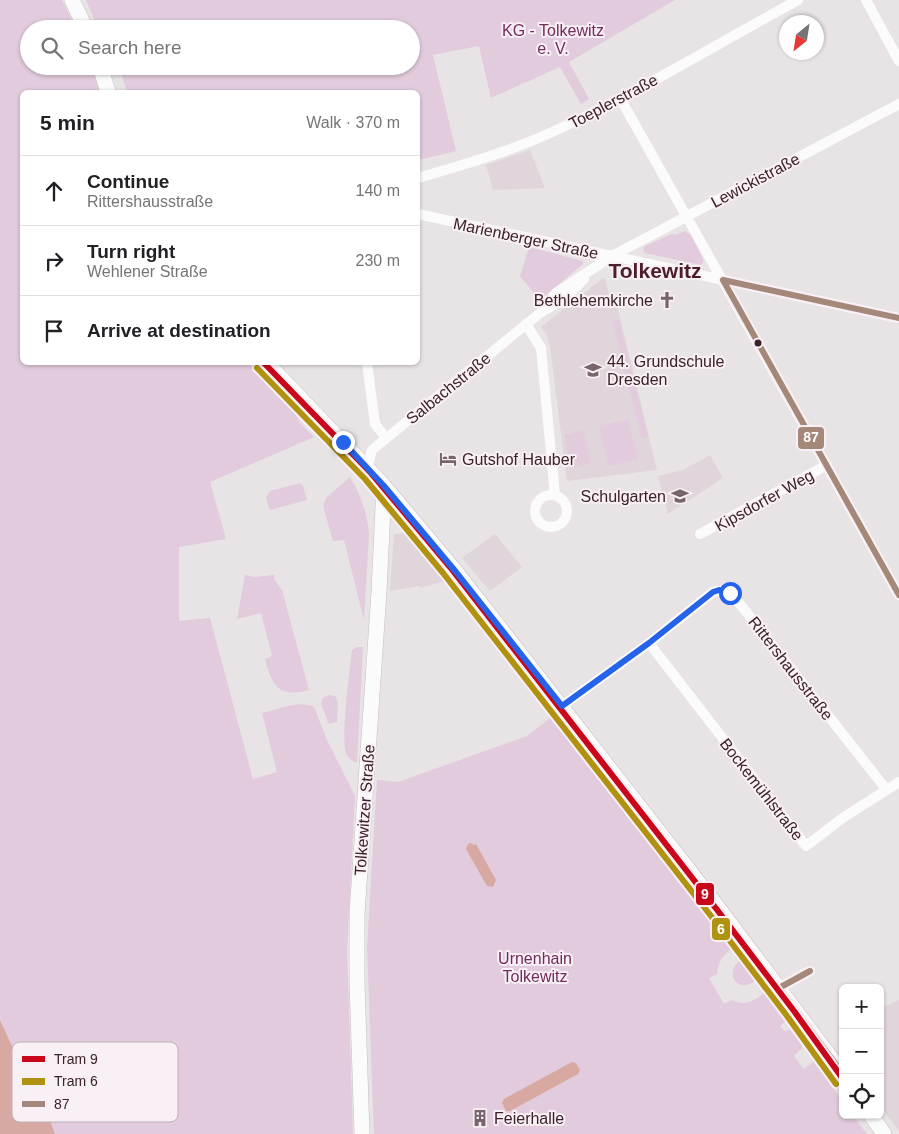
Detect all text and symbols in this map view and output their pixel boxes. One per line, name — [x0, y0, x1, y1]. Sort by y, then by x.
north arrow — [779, 15, 824, 60]
search box — [20, 20, 420, 75]
park label: KG - Tolkewitz e. V. — [502, 22, 604, 57]
icon: search — [38, 34, 66, 62]
text: Search here — [78, 37, 182, 58]
street label: Toeplerstraße — [566, 71, 660, 132]
text: 5 min — [40, 111, 95, 134]
text: Walk · 370 m — [306, 114, 400, 131]
street label: Lewickistraße — [708, 150, 802, 211]
text: Continue — [87, 171, 169, 192]
icon: ahead — [40, 177, 68, 205]
text: 140 m — [356, 182, 400, 199]
text: Rittershausstraße — [87, 193, 213, 210]
street label: Marienberger Straße — [452, 215, 600, 262]
text: Turn right — [87, 241, 175, 262]
icon: right — [40, 247, 68, 275]
text: 230 m — [356, 252, 400, 269]
district label: Tolkewitz — [609, 259, 701, 282]
text: Wehlener Straße — [87, 263, 208, 280]
church icon: Bethlehemkirche — [657, 290, 677, 310]
place label: Bethlehemkirche — [534, 292, 653, 309]
icon: arrive — [40, 317, 68, 345]
text: Arrive at destination — [87, 320, 271, 341]
unlabelled marker — [753, 338, 763, 348]
street label: Salbachstraße — [403, 349, 494, 427]
place label: 44. Grundschule Dresden — [607, 353, 725, 388]
school or university icon: 44. Grundschule Dresden — [583, 360, 603, 380]
line badge: 87 — [797, 426, 825, 450]
text: 87 — [803, 429, 819, 445]
route end — [332, 431, 355, 454]
hotel icon: Gutshof Hauber — [438, 449, 458, 469]
place label: Gutshof Hauber — [462, 451, 576, 468]
street label: Kipsdorfer Weg — [712, 466, 816, 535]
school or university icon: Schulgarten — [670, 486, 690, 506]
place label: Schulgarten — [581, 488, 666, 505]
route start — [719, 582, 742, 605]
street label: Rittershausstraße — [745, 613, 836, 723]
street label: Bockemühlstraße — [717, 735, 807, 844]
street label: Tolkewitzer Straße — [351, 744, 378, 876]
line badge: 9 — [695, 882, 715, 906]
text: 9 — [701, 886, 709, 902]
line badge: 6 — [711, 917, 731, 941]
text: 6 — [717, 921, 725, 937]
park label: Urnenhain Tolkewitz — [498, 950, 572, 985]
map controls — [839, 984, 884, 1119]
button: + — [839, 984, 884, 1029]
button: − — [839, 1029, 884, 1074]
legend — [12, 1042, 178, 1122]
text: Tram 9 — [54, 1051, 98, 1067]
text: Tram 6 — [54, 1073, 98, 1089]
button: locate — [839, 1074, 884, 1119]
text: 87 — [54, 1096, 70, 1112]
building icon: Feierhalle — [470, 1108, 490, 1128]
place label: Feierhalle — [494, 1110, 564, 1127]

